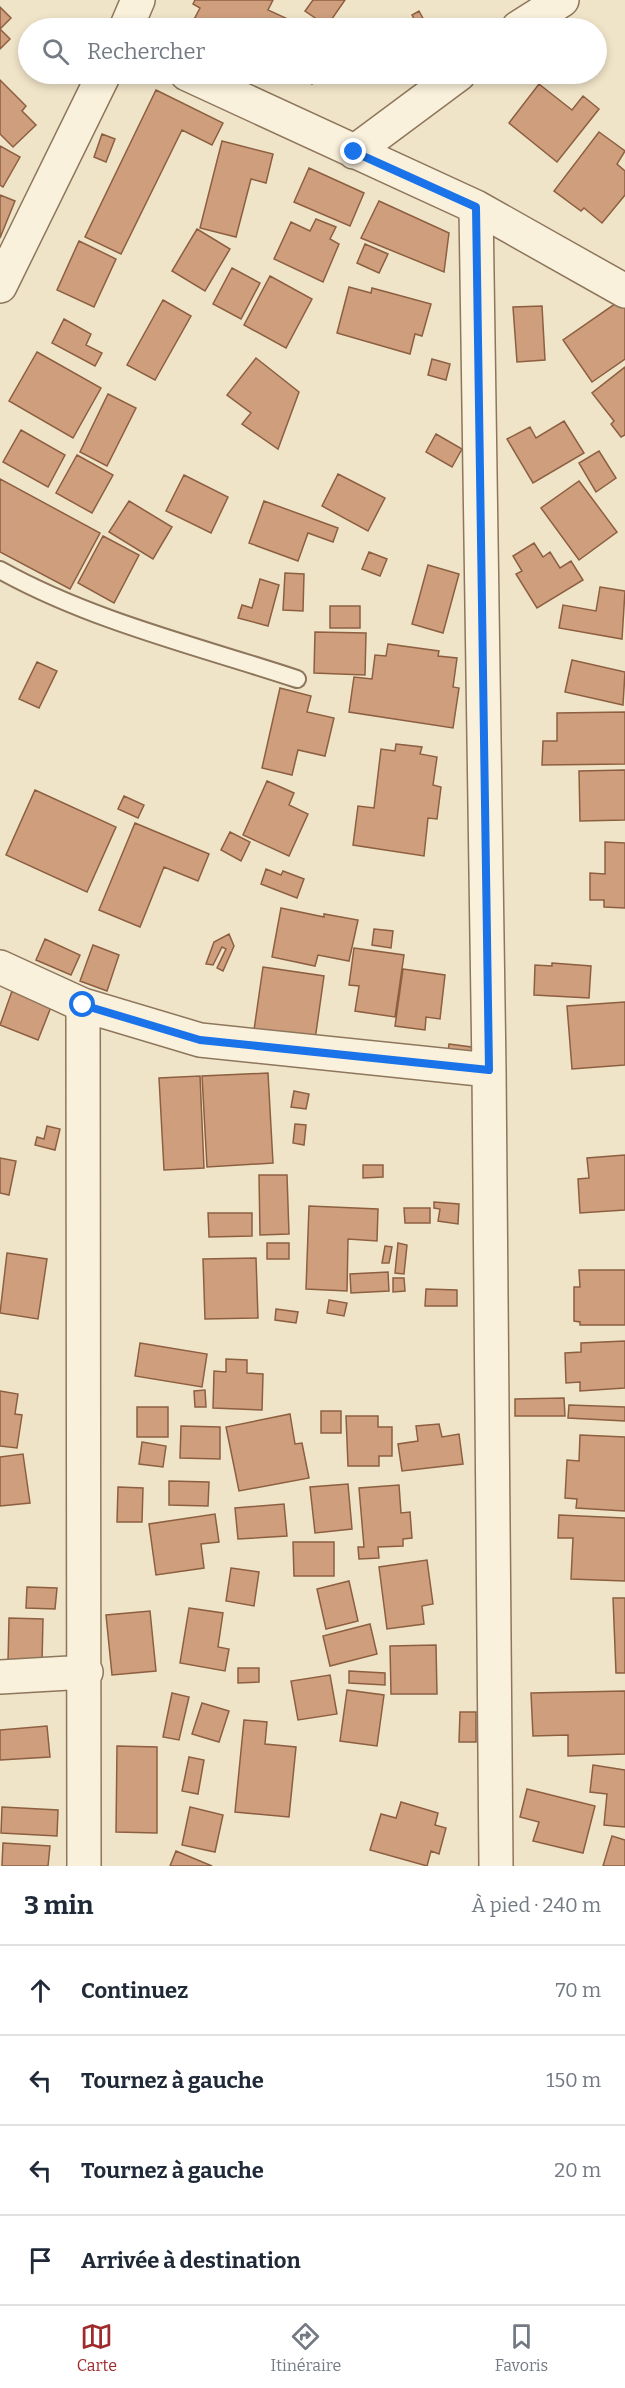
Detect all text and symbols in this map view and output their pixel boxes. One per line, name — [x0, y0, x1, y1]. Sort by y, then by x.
search box — [18, 18, 607, 84]
icon: search — [39, 35, 72, 68]
text: Rechercher — [87, 38, 205, 65]
route end — [340, 138, 366, 164]
route start — [69, 991, 95, 1017]
text: 3 min — [24, 1890, 93, 1921]
text: À pied · 240 m — [471, 1893, 601, 1917]
icon: ahead — [24, 1974, 57, 2007]
text: Continuez — [81, 1977, 188, 2004]
text: 70 m — [555, 1978, 601, 2002]
icon: left — [24, 2064, 57, 2097]
text: Tournez à gauche — [81, 2067, 264, 2094]
text: 150 m — [546, 2068, 601, 2092]
icon: left — [24, 2154, 57, 2187]
text: Tournez à gauche — [81, 2157, 264, 2184]
text: 20 m — [554, 2158, 601, 2182]
icon: arrive — [24, 2244, 57, 2277]
text: Arrivée à destination — [81, 2247, 301, 2274]
tab: Carte — [77, 2320, 117, 2375]
tab: Itinéraire — [271, 2320, 341, 2375]
tab: Favoris — [495, 2320, 548, 2375]

